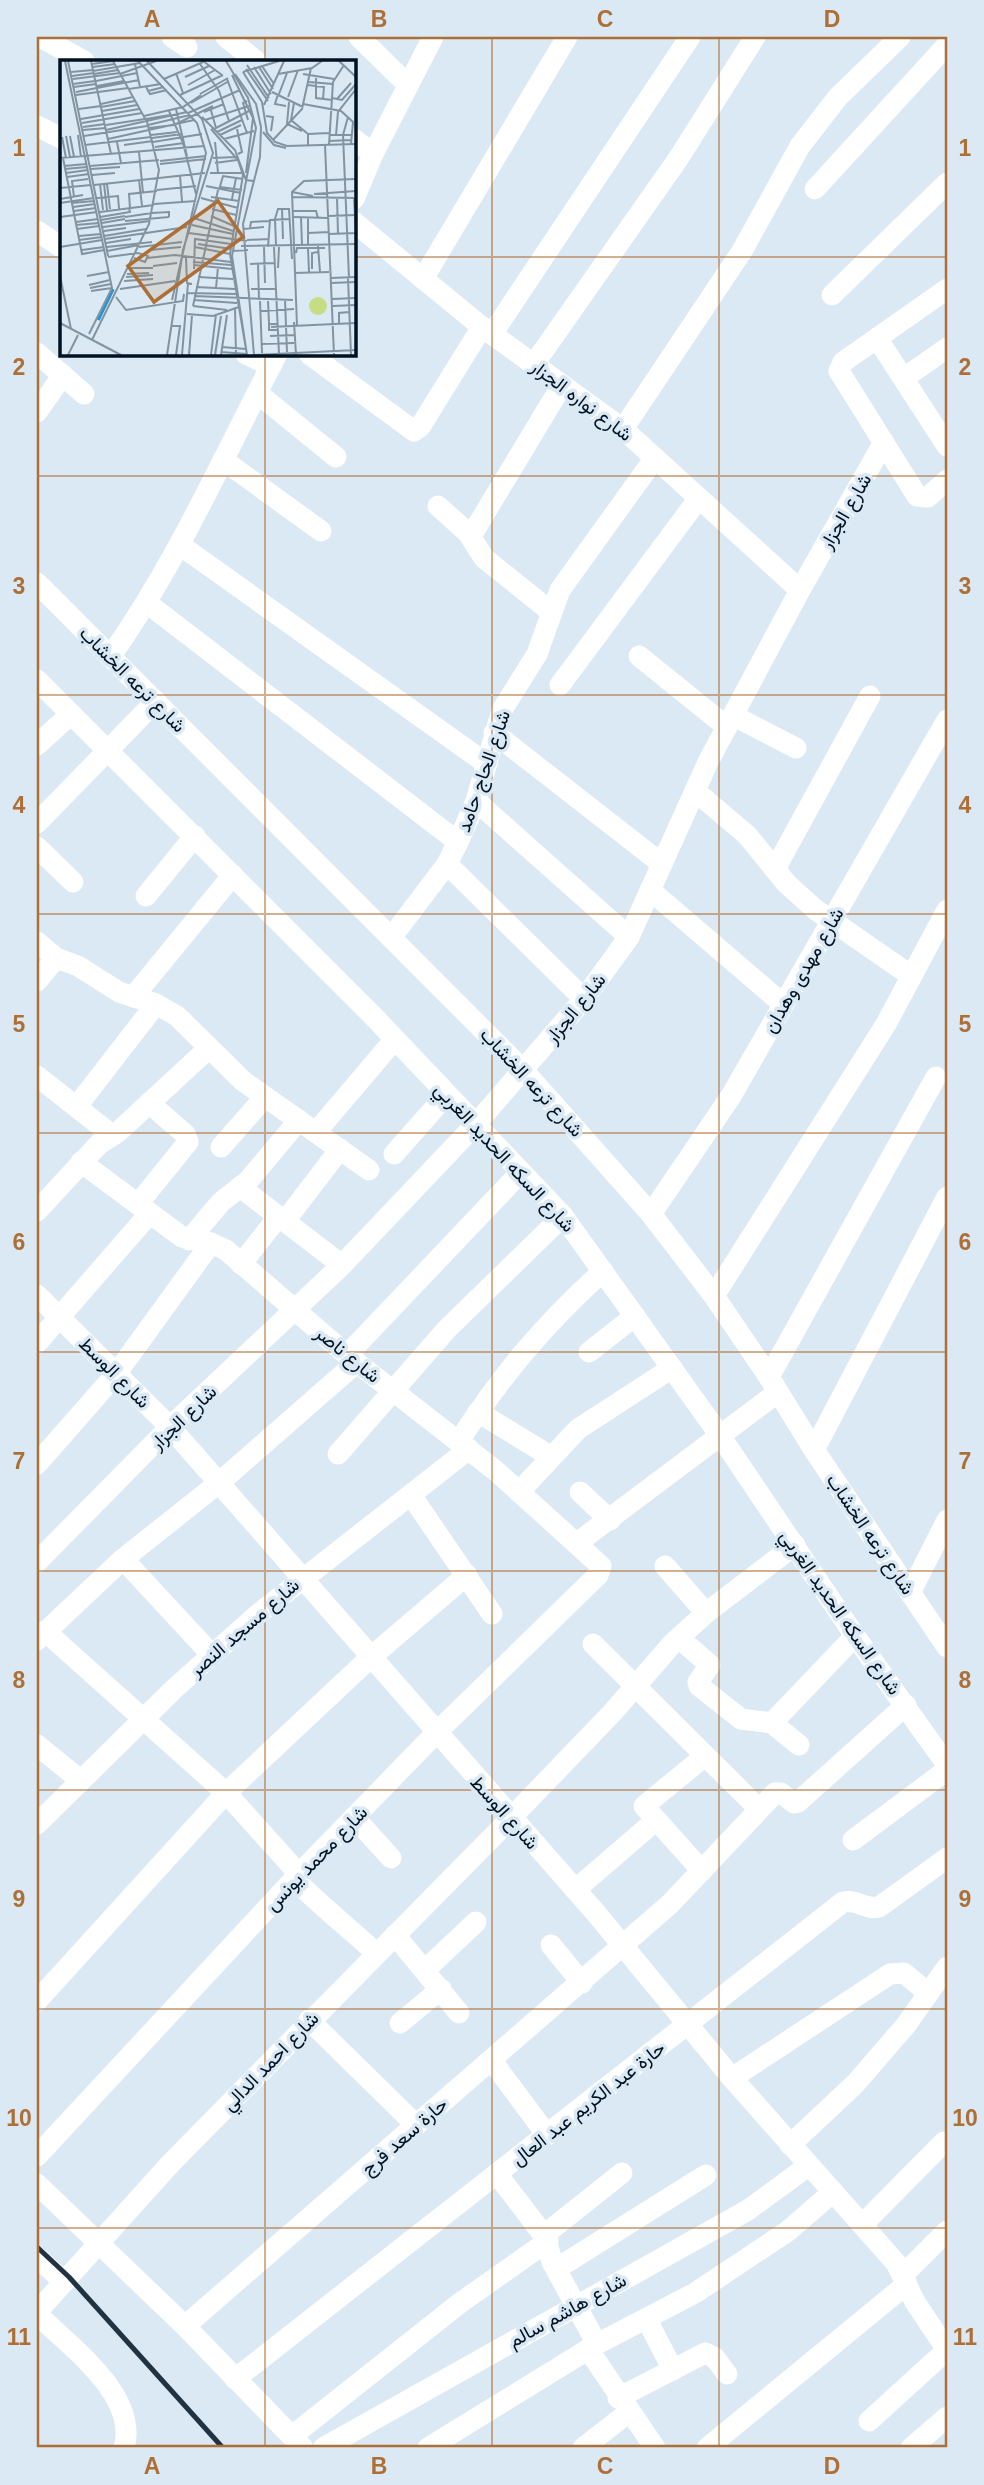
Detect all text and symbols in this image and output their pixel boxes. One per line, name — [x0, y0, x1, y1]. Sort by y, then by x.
text: A — [144, 6, 160, 32]
text: B — [371, 6, 387, 32]
text: C — [597, 6, 613, 32]
text: D — [824, 6, 840, 32]
inset map — [60, 60, 355, 355]
text: 1 — [13, 135, 26, 161]
text: 1 — [959, 135, 972, 161]
text: 2 — [13, 354, 25, 380]
text: 2 — [959, 354, 971, 380]
street label: شارع نواره الجزار — [525, 355, 636, 447]
street label: شارع الجزار — [815, 470, 877, 554]
text: 3 — [13, 573, 25, 599]
text: 3 — [959, 573, 971, 599]
street label: شارع ترعه الخشاب — [74, 622, 190, 738]
street label: شارع الحاج حامد — [453, 708, 516, 835]
text: 4 — [13, 792, 26, 818]
text: 4 — [959, 792, 972, 818]
street label: شارع مهدى وهدان — [759, 904, 849, 1038]
street label: شارع الجزار — [540, 969, 611, 1049]
text: 5 — [13, 1011, 26, 1037]
text: 5 — [959, 1011, 972, 1037]
street label: شارع ترعه الخشاب — [475, 1024, 587, 1142]
street label: شارع السكه الحديد الغربي — [427, 1079, 579, 1240]
text: 6 — [13, 1229, 25, 1255]
text: 6 — [959, 1229, 971, 1255]
street label: شارع ناصر — [309, 1321, 384, 1388]
street label: شارع الوسط — [74, 1333, 154, 1413]
street label: شارع الجزار — [145, 1381, 222, 1456]
text: 7 — [13, 1448, 25, 1474]
text: 7 — [959, 1448, 971, 1474]
street label: شارع ترعه الخشاب — [821, 1470, 919, 1600]
street label: شارع السكه الحديد الغربي — [772, 1526, 905, 1701]
street label: شارع مسجد النصر — [185, 1574, 305, 1683]
text: 8 — [13, 1667, 26, 1693]
text: 8 — [959, 1667, 972, 1693]
street label: شارع الوسط — [465, 1771, 543, 1855]
street label: شارع محمد يونس — [261, 1802, 373, 1916]
text: 9 — [13, 1886, 25, 1912]
text: 9 — [959, 1886, 971, 1912]
street label: شارع احمد الدالي — [218, 2008, 326, 2119]
street label: حارة عبد الكريم عبد العال — [508, 2037, 670, 2171]
street label: حارة سعد فرج — [357, 2093, 453, 2181]
text: 10 — [6, 2105, 32, 2131]
text: 10 — [952, 2105, 978, 2131]
street label: شارع هاشم سالم — [505, 2269, 631, 2353]
text: 11 — [7, 2324, 31, 2350]
text: 11 — [953, 2324, 977, 2350]
text: A — [144, 2453, 160, 2479]
text: B — [371, 2453, 387, 2479]
text: C — [597, 2453, 613, 2479]
text: D — [824, 2453, 840, 2479]

